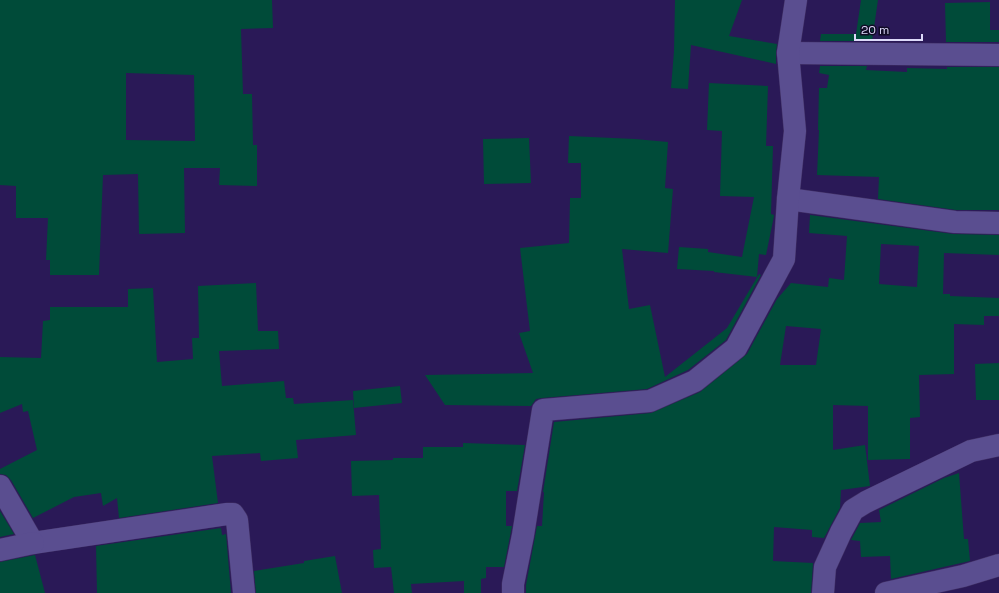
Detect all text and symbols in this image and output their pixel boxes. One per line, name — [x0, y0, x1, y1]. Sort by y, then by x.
scale bar — [855, 16, 922, 42]
text: 20 m — [861, 22, 889, 38]

